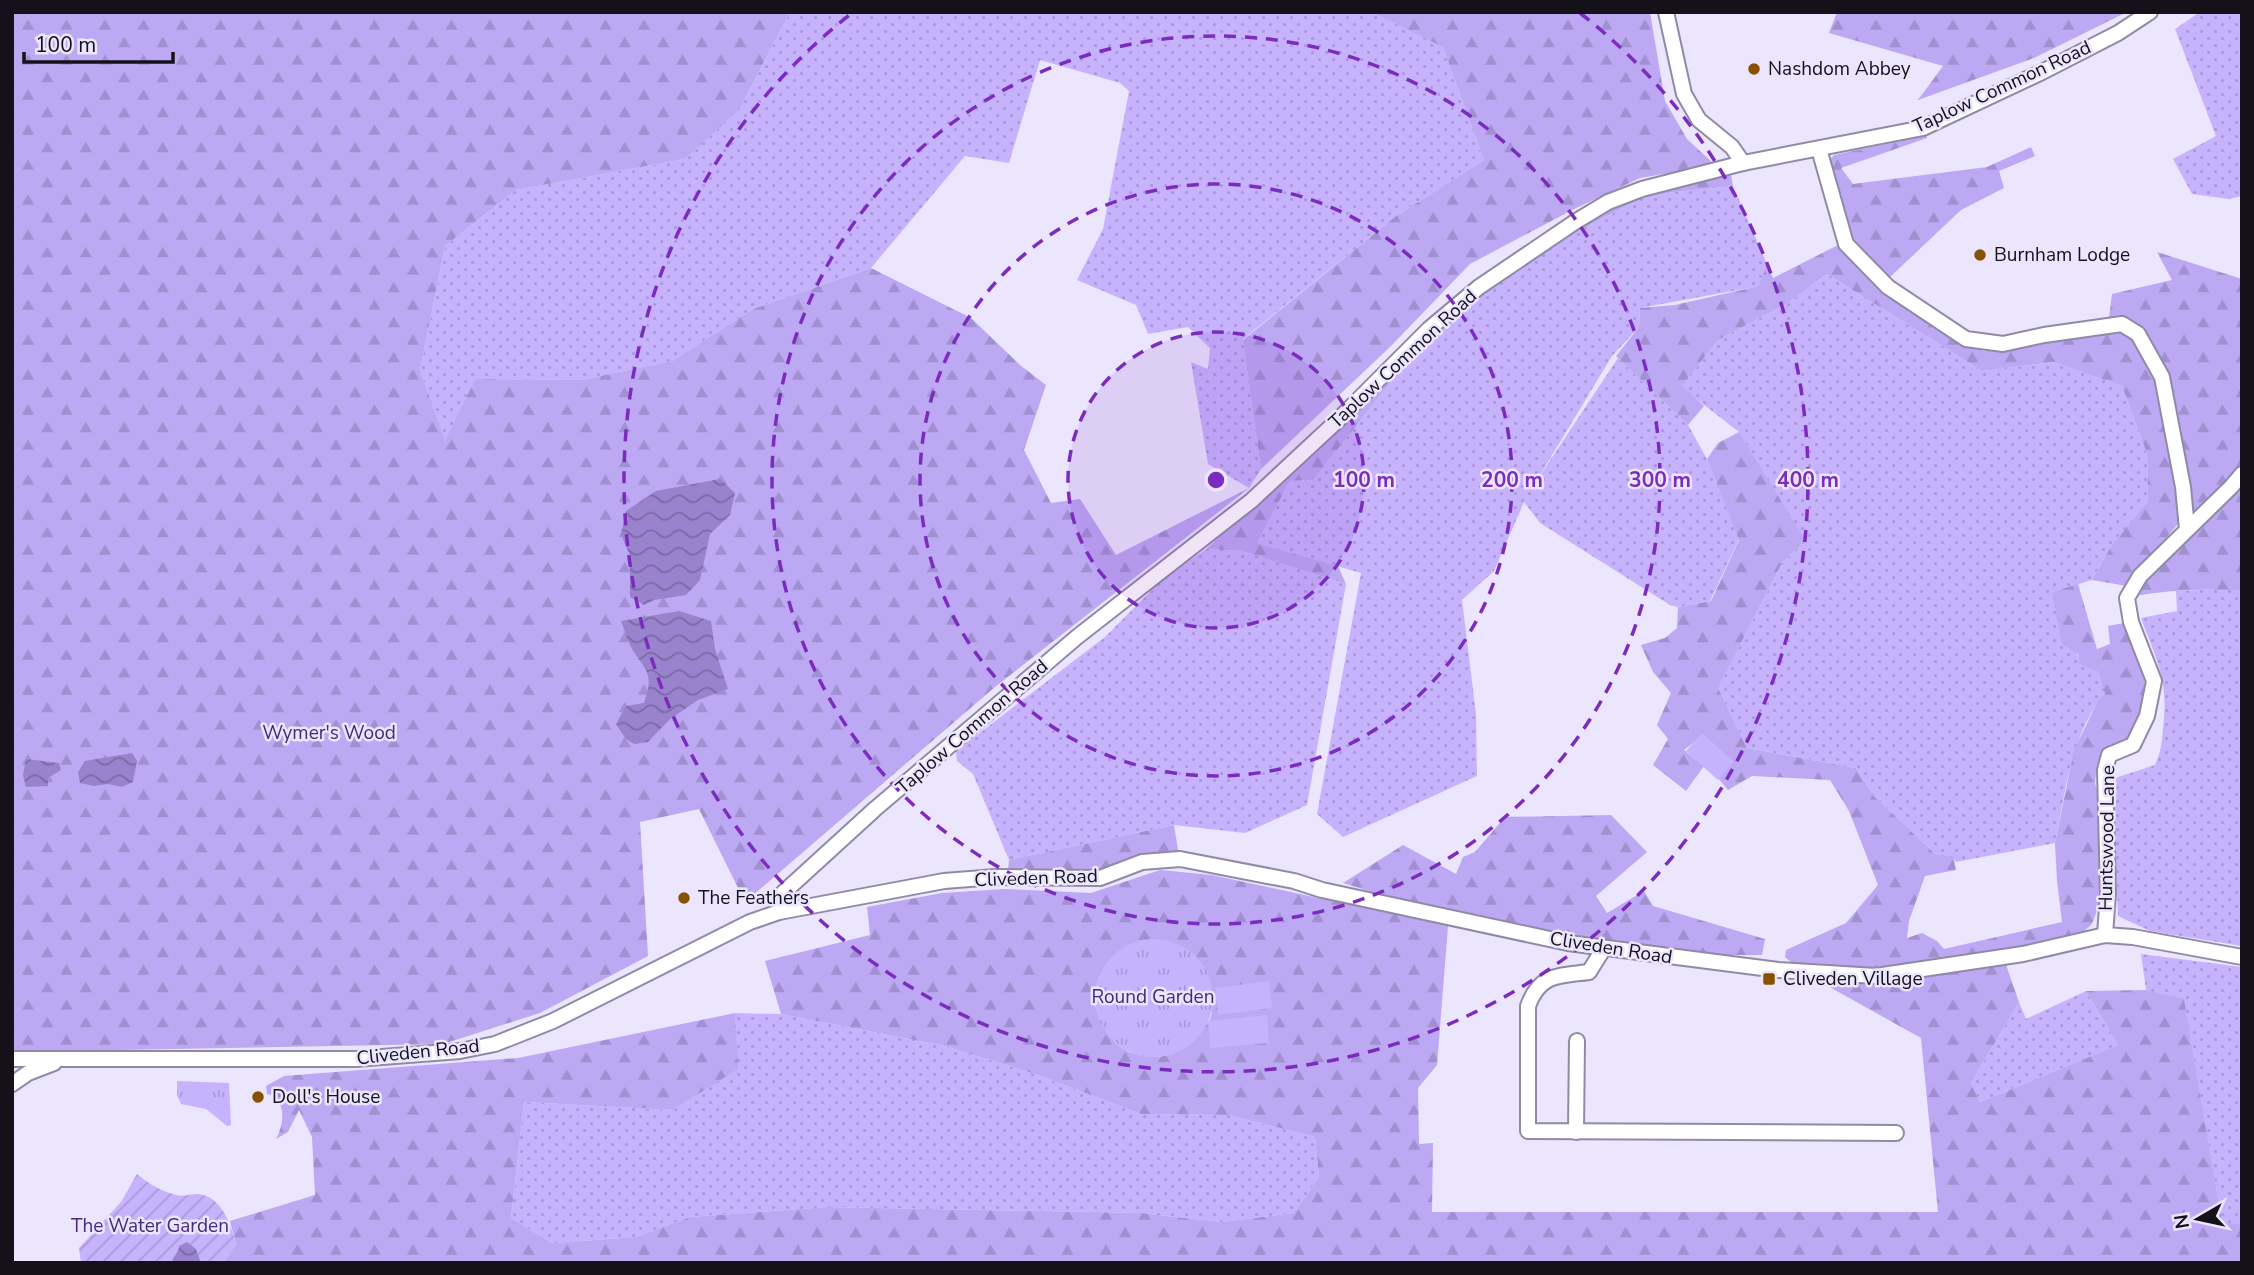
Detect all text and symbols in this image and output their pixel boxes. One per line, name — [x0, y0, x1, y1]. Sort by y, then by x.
scale bar — [24, 21, 173, 65]
text: 100 m — [35, 31, 96, 59]
street label: Taplow Common Road — [1909, 34, 2095, 140]
place label: Nashdom Abbey — [1768, 56, 1911, 82]
marker: Nashdom Abbey — [1746, 61, 1762, 77]
place label: Burnham Lodge — [1994, 242, 2130, 268]
marker: Burnham Lodge — [1972, 247, 1988, 263]
street label: Taplow Common Road — [1323, 283, 1483, 435]
text: 100 m — [1333, 466, 1395, 494]
text: 200 m — [1481, 466, 1543, 494]
text: 300 m — [1629, 466, 1691, 494]
text: 400 m — [1777, 466, 1839, 494]
centre of rings — [1204, 468, 1228, 492]
street label: Taplow Common Road — [890, 654, 1054, 800]
park label: Wymer's Wood — [262, 720, 396, 746]
street label: Huntswood Lane — [2093, 765, 2121, 911]
street label: Cliveden Road — [974, 863, 1098, 893]
place label: The Feathers — [698, 885, 809, 911]
marker: The Feathers — [676, 890, 692, 906]
street label: Cliveden Road — [1548, 925, 1674, 971]
place label: Cliveden Village — [1783, 966, 1923, 992]
marker: Cliveden Village — [1761, 971, 1777, 987]
park label: Round Garden — [1092, 984, 1215, 1010]
street label: Cliveden Road — [355, 1033, 481, 1071]
place label: Doll's House — [272, 1084, 380, 1110]
marker: Doll's House — [250, 1089, 266, 1105]
north arrow — [2163, 1184, 2233, 1254]
text: N — [2168, 1212, 2196, 1231]
park label: The Water Garden — [71, 1213, 229, 1239]

